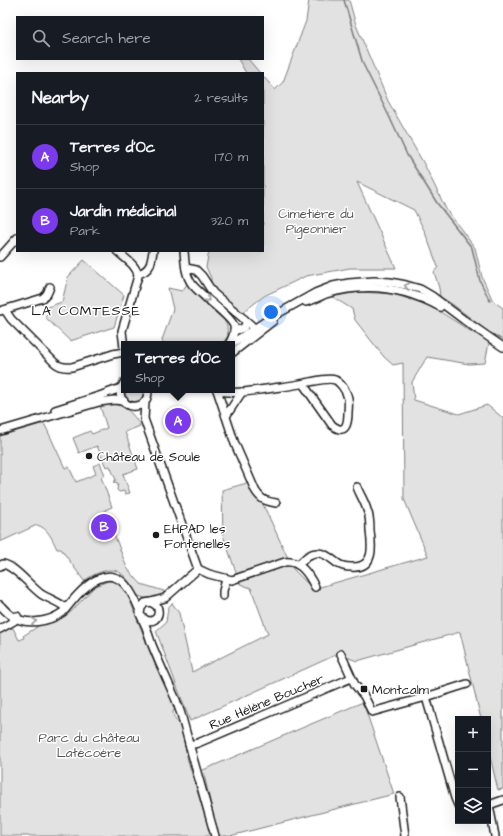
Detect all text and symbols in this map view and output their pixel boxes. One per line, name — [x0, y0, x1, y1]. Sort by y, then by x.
search box — [16, 16, 264, 60]
icon: search — [30, 27, 52, 49]
text: Search here — [62, 28, 151, 49]
text: Nearby — [32, 86, 89, 110]
text: 2 results — [194, 89, 248, 107]
text: Terres d'Oc — [70, 137, 155, 158]
text: A — [41, 148, 49, 166]
text: 170 m — [215, 148, 248, 166]
text: Shop — [70, 158, 99, 176]
text: Jardin médicinal — [70, 201, 176, 222]
park label: Cimetière du Pigeonnier — [278, 205, 354, 239]
text: B — [40, 212, 50, 230]
text: 320 m — [210, 212, 248, 230]
text: Park — [70, 222, 100, 240]
one-way arrow — [404, 282, 410, 290]
one-way arrow — [202, 294, 210, 302]
district label: LA COMTESSE — [31, 301, 141, 321]
your location — [261, 302, 281, 322]
popup — [121, 341, 235, 393]
text: Terres d'Oc — [135, 348, 221, 369]
text: Shop — [135, 369, 165, 387]
pin: A — [165, 406, 191, 436]
place label: Château de Soule — [97, 448, 200, 466]
marker: Château de Soule — [84, 451, 94, 461]
pin: B — [91, 512, 117, 542]
place label: EHPAD les Fontenelles — [164, 520, 231, 553]
marker: EHPAD les Fontenelles — [151, 530, 161, 540]
one-way arrow — [31, 617, 37, 625]
street label: Rue Hélène Boucher — [206, 670, 326, 734]
place label: Montcalm — [372, 681, 430, 699]
marker: Montcalm — [359, 684, 369, 694]
map controls — [455, 716, 491, 824]
button: + — [455, 716, 491, 752]
park label: Parc du château Latécoère — [39, 729, 140, 762]
button: − — [455, 752, 491, 788]
button: layers — [455, 788, 491, 824]

